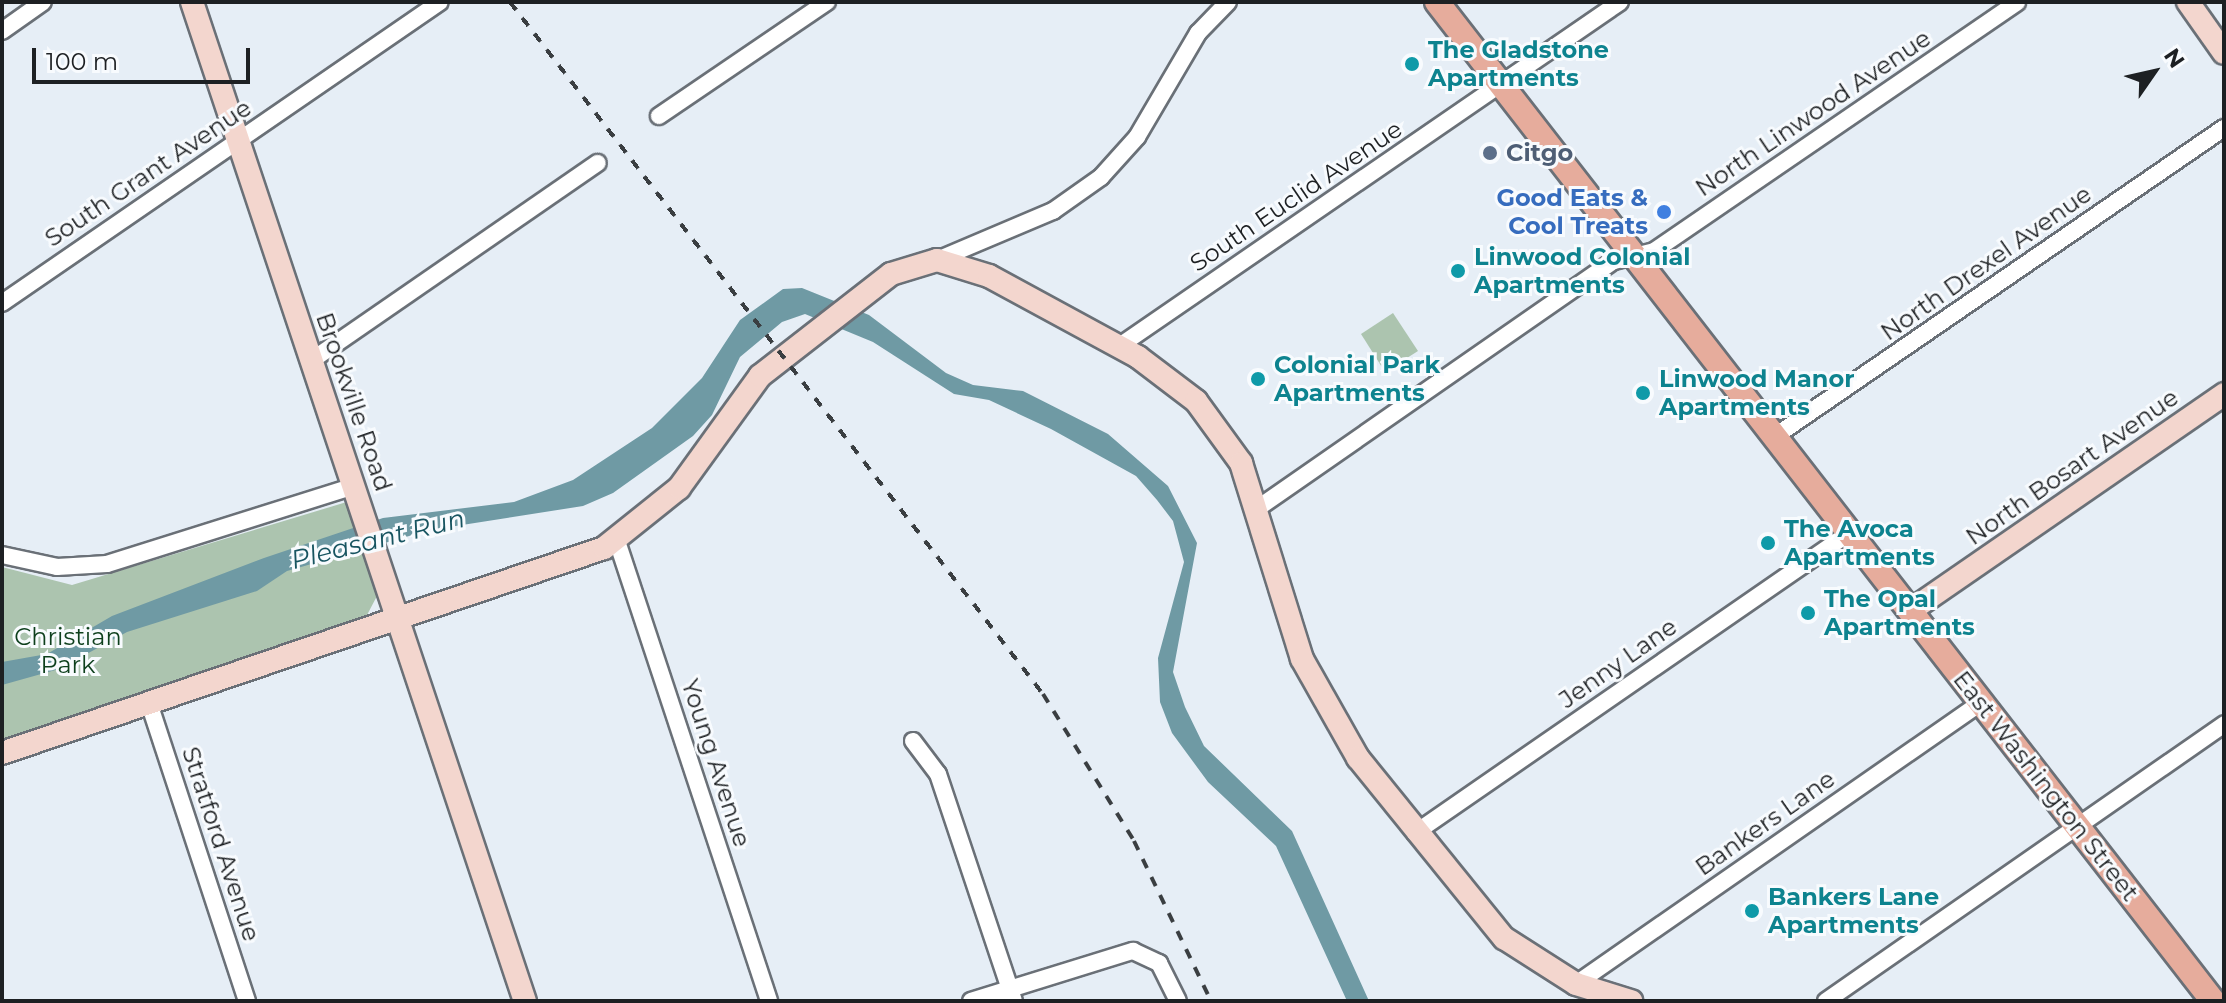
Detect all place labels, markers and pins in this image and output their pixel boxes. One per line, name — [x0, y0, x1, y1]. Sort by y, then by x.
place label: The Gladstone Apartments — [1428, 36, 1609, 92]
marker: The Gladstone Apartments — [1403, 55, 1421, 73]
place label: Citgo — [1506, 139, 1573, 167]
marker: Citgo — [1481, 144, 1499, 162]
place label: Good Eats & Cool Treats — [1496, 184, 1648, 240]
marker: Good Eats & Cool Treats — [1655, 203, 1673, 221]
place label: Linwood Colonial Apartments — [1474, 243, 1690, 299]
marker: Linwood Colonial Apartments — [1449, 262, 1467, 280]
place label: Colonial Park Apartments — [1274, 351, 1440, 407]
place label: Linwood Manor Apartments — [1659, 365, 1855, 421]
marker: Colonial Park Apartments — [1249, 370, 1267, 388]
marker: Linwood Manor Apartments — [1634, 384, 1652, 402]
place label: The Avoca Apartments — [1784, 515, 1935, 571]
marker: The Avoca Apartments — [1759, 534, 1777, 552]
place label: The Opal Apartments — [1824, 585, 1975, 641]
marker: The Opal Apartments — [1799, 604, 1817, 622]
place label: Bankers Lane Apartments — [1768, 883, 1939, 939]
marker: Bankers Lane Apartments — [1743, 902, 1761, 920]

